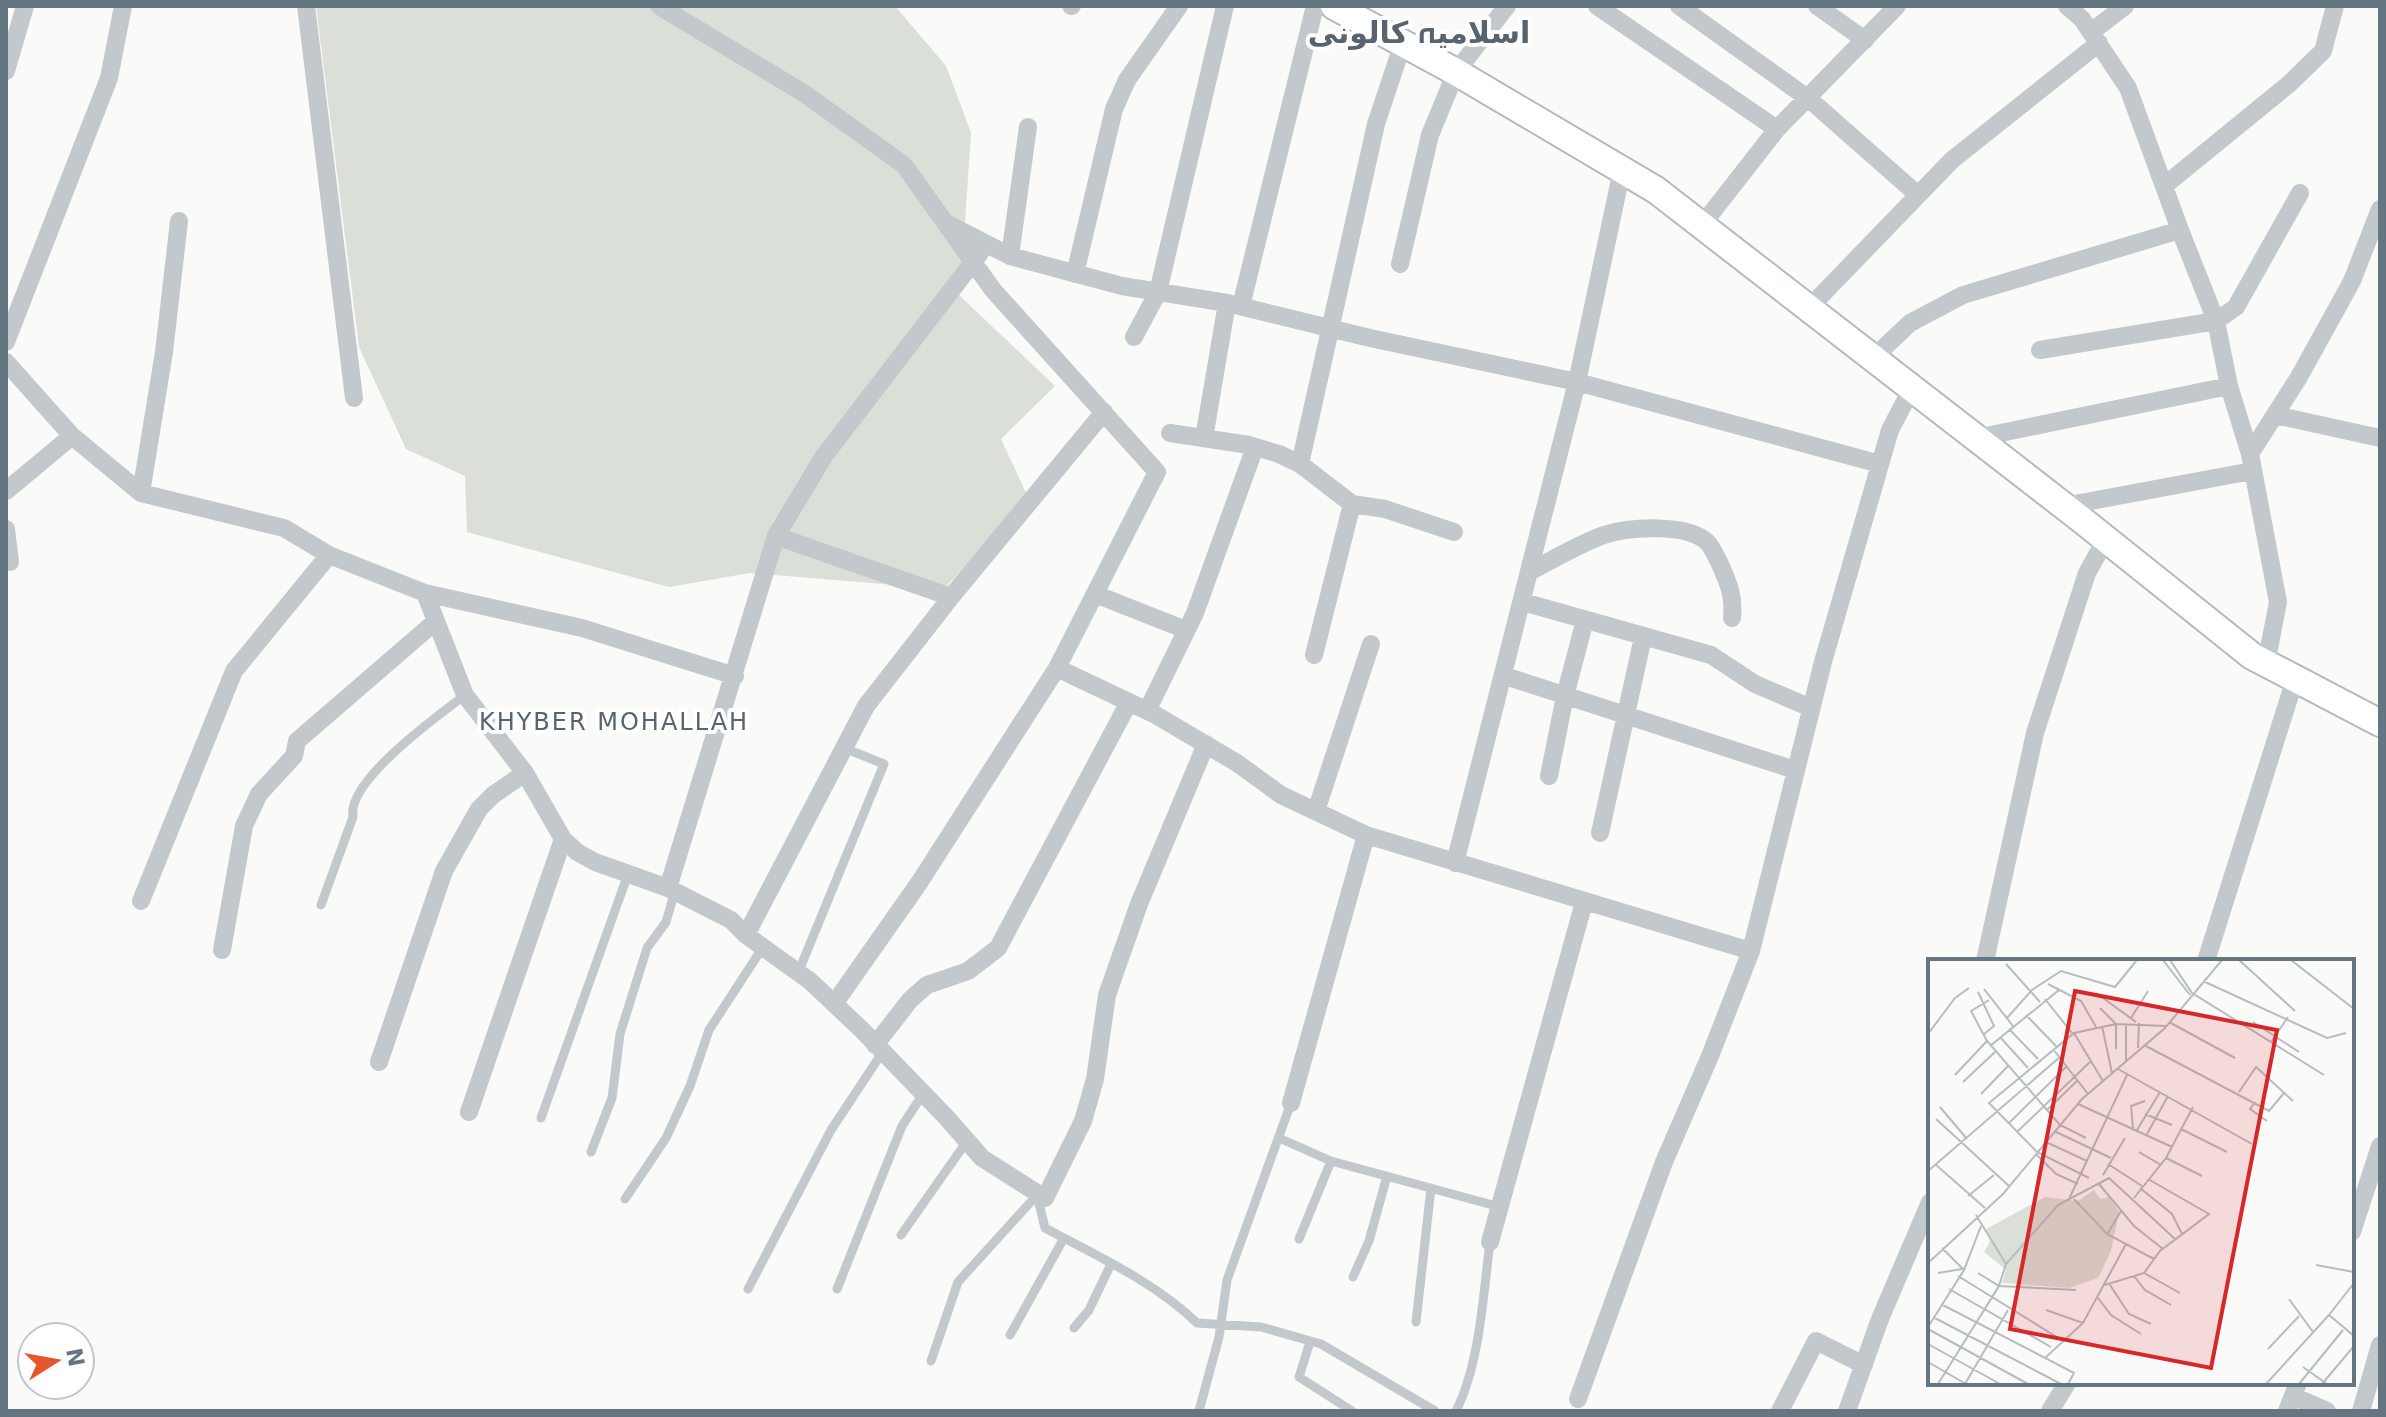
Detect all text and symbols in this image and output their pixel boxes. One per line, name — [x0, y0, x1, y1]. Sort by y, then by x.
district label: اسلامیہ کالونی — [1308, 15, 1530, 50]
district label: KHYBER MOHALLAH — [479, 708, 749, 736]
inset map — [1928, 959, 2354, 1385]
north arrow — [16, 1321, 96, 1401]
text: N — [61, 1346, 89, 1369]

